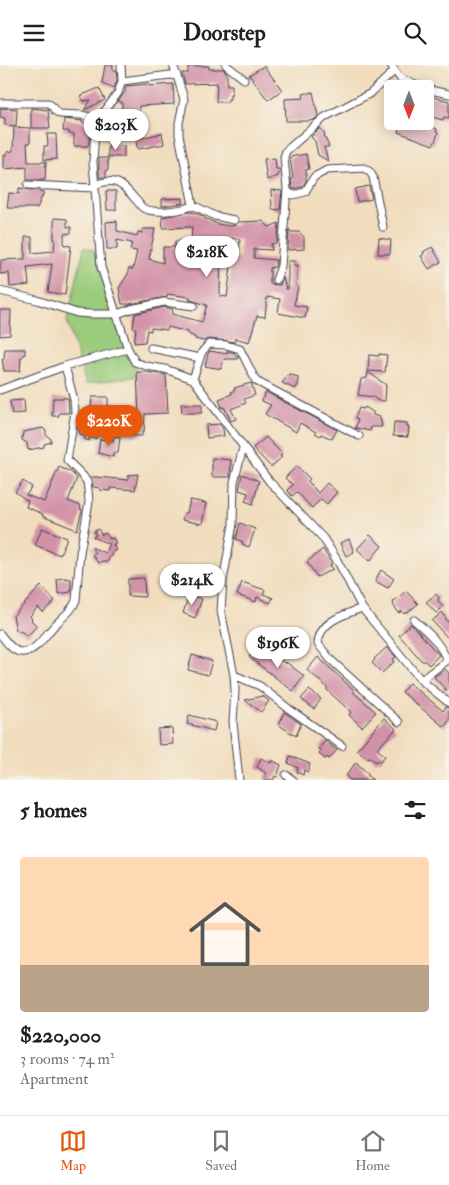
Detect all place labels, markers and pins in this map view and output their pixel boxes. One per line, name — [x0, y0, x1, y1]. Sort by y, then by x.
pin: $203K — [81, 109, 151, 151]
pin: $218K — [172, 235, 242, 278]
pin: $220K — [74, 405, 144, 447]
pin: $214K — [157, 563, 227, 606]
pin: $196K — [243, 627, 313, 669]

